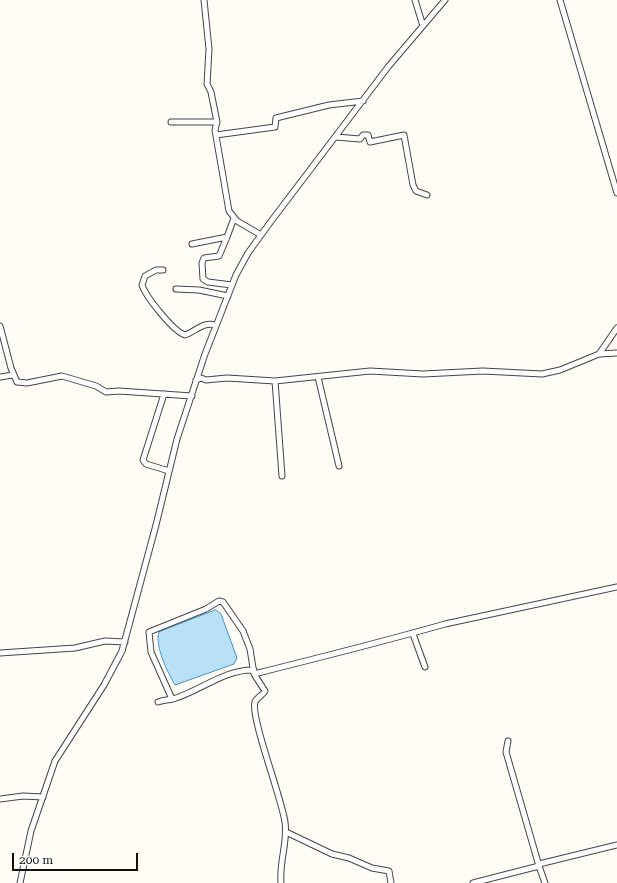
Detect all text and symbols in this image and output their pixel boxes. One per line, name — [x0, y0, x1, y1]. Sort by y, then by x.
scale bar — [14, 845, 140, 871]
text: 200 m — [19, 853, 53, 867]

